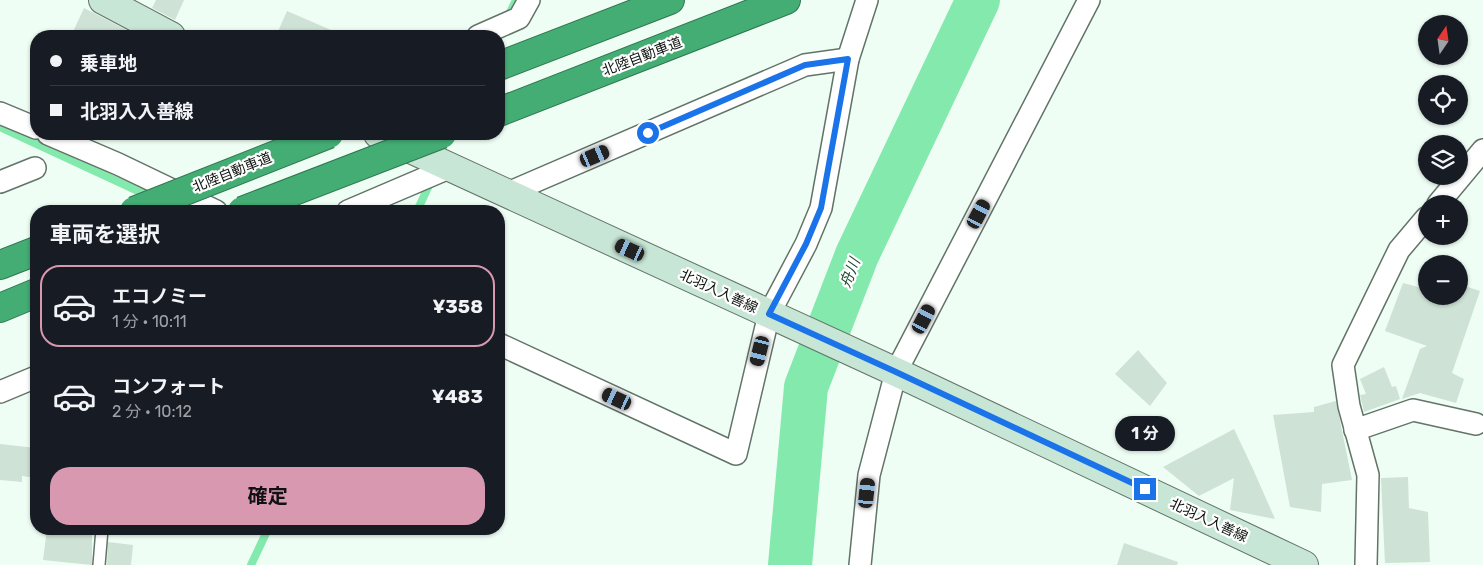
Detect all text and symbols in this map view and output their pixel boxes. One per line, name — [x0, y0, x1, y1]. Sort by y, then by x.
north arrow — [1418, 15, 1468, 65]
map controls — [1418, 15, 1468, 305]
street label: 北陸自動車道 — [600, 33, 684, 79]
text: 乗車地 — [80, 52, 137, 75]
button: locate — [1418, 75, 1468, 125]
text: 北羽入入善線 — [80, 100, 194, 123]
route start — [637, 122, 659, 144]
button: layers — [1418, 135, 1468, 185]
car — [578, 143, 611, 169]
street label: 北陸自動車道 — [190, 149, 274, 196]
button: + — [1418, 195, 1468, 245]
car — [965, 197, 992, 231]
text: 車両を選択 — [50, 221, 160, 248]
car — [613, 237, 646, 263]
water label: 舟川 — [836, 254, 864, 290]
button: − — [1418, 255, 1468, 305]
street label: 北羽入入善線 — [677, 266, 760, 317]
icon: car — [52, 284, 97, 329]
text: エコノミー — [112, 285, 207, 308]
text: ¥358 — [432, 295, 483, 318]
car — [910, 302, 937, 336]
text: 1 分 · 10:11 — [112, 312, 187, 331]
car — [749, 335, 770, 367]
icon: car — [52, 374, 97, 419]
text: コンフォート — [112, 375, 225, 398]
text: ¥483 — [432, 385, 483, 408]
car — [600, 386, 633, 412]
text: 2 分 · 10:12 — [112, 402, 192, 421]
callout: 1 分 — [1115, 416, 1175, 452]
text: 1 分 — [1131, 424, 1159, 443]
button: 確定 — [50, 467, 485, 525]
car — [857, 477, 876, 509]
route end — [1134, 478, 1156, 500]
street label: 北羽入入善線 — [1167, 495, 1250, 546]

